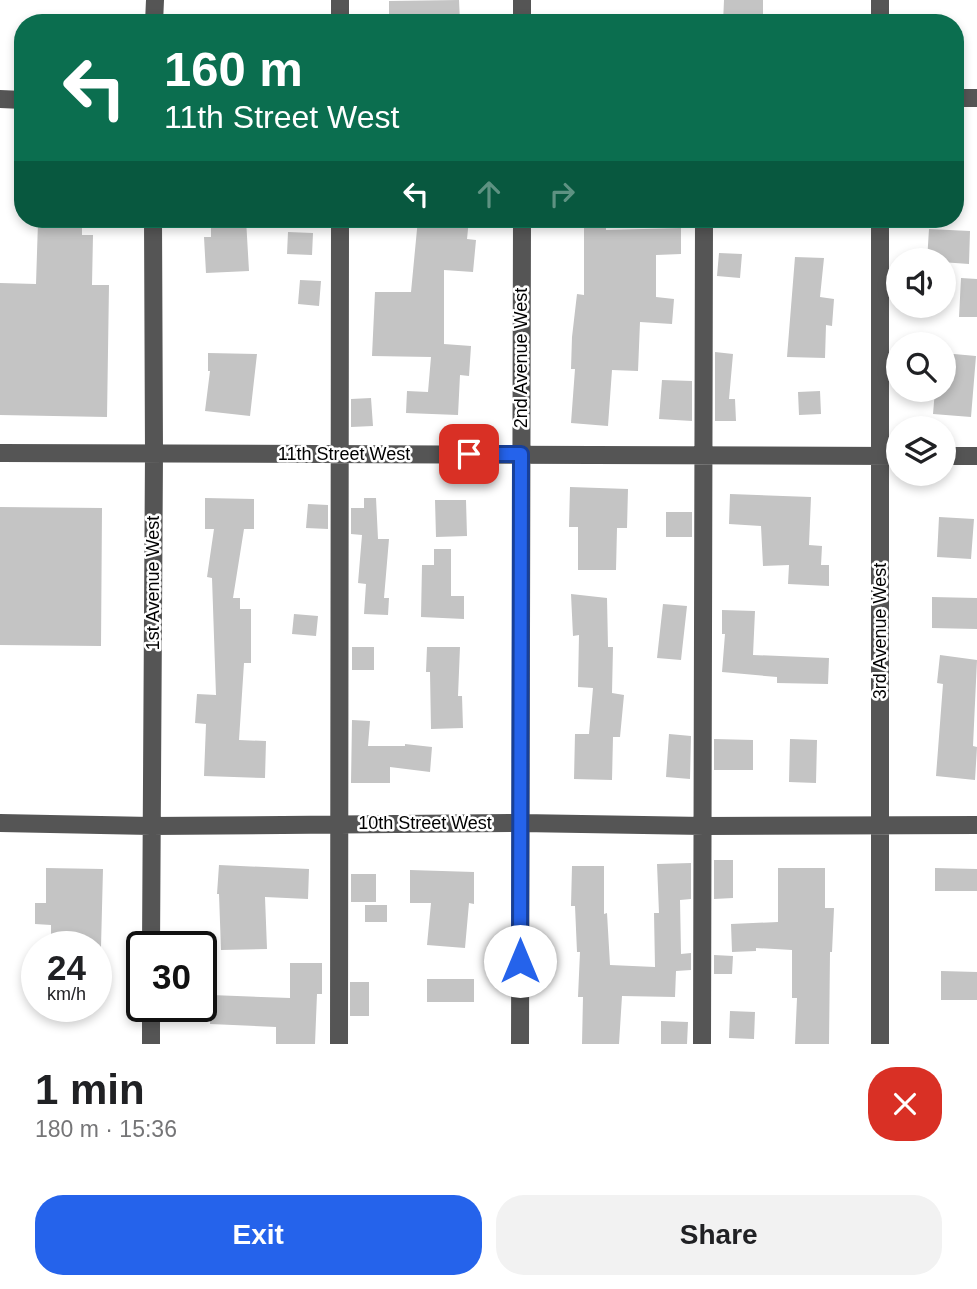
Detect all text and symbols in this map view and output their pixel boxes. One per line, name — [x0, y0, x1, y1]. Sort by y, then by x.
icon: left — [49, 42, 140, 133]
text: 160 m — [164, 42, 303, 96]
text: 11th Street West — [164, 99, 399, 135]
icon: left — [397, 175, 435, 213]
icon: ahead — [470, 175, 508, 213]
icon: right — [543, 175, 581, 213]
map controls — [886, 248, 956, 486]
button: sound — [886, 248, 956, 318]
street label: 2nd Avenue West — [511, 288, 531, 428]
button: search — [886, 332, 956, 402]
button: layers — [886, 416, 956, 486]
pin — [439, 424, 499, 484]
icon: arrive — [450, 435, 488, 473]
street label: 11th Street West — [278, 444, 410, 464]
street label: 1st Avenue West — [143, 516, 163, 650]
street label: 3rd Avenue West — [870, 563, 890, 699]
street label: 10th Street West — [358, 813, 492, 833]
position arrow — [483, 924, 557, 998]
speed limit sign: 30 — [126, 931, 217, 1022]
text: 24 — [47, 948, 86, 987]
text: km/h — [47, 984, 86, 1004]
text: 1 min — [35, 1066, 145, 1113]
button: close — [868, 1067, 942, 1141]
text: 180 m · 15:36 — [35, 1116, 177, 1142]
button: Exit — [35, 1195, 482, 1275]
button: Share — [496, 1195, 942, 1275]

